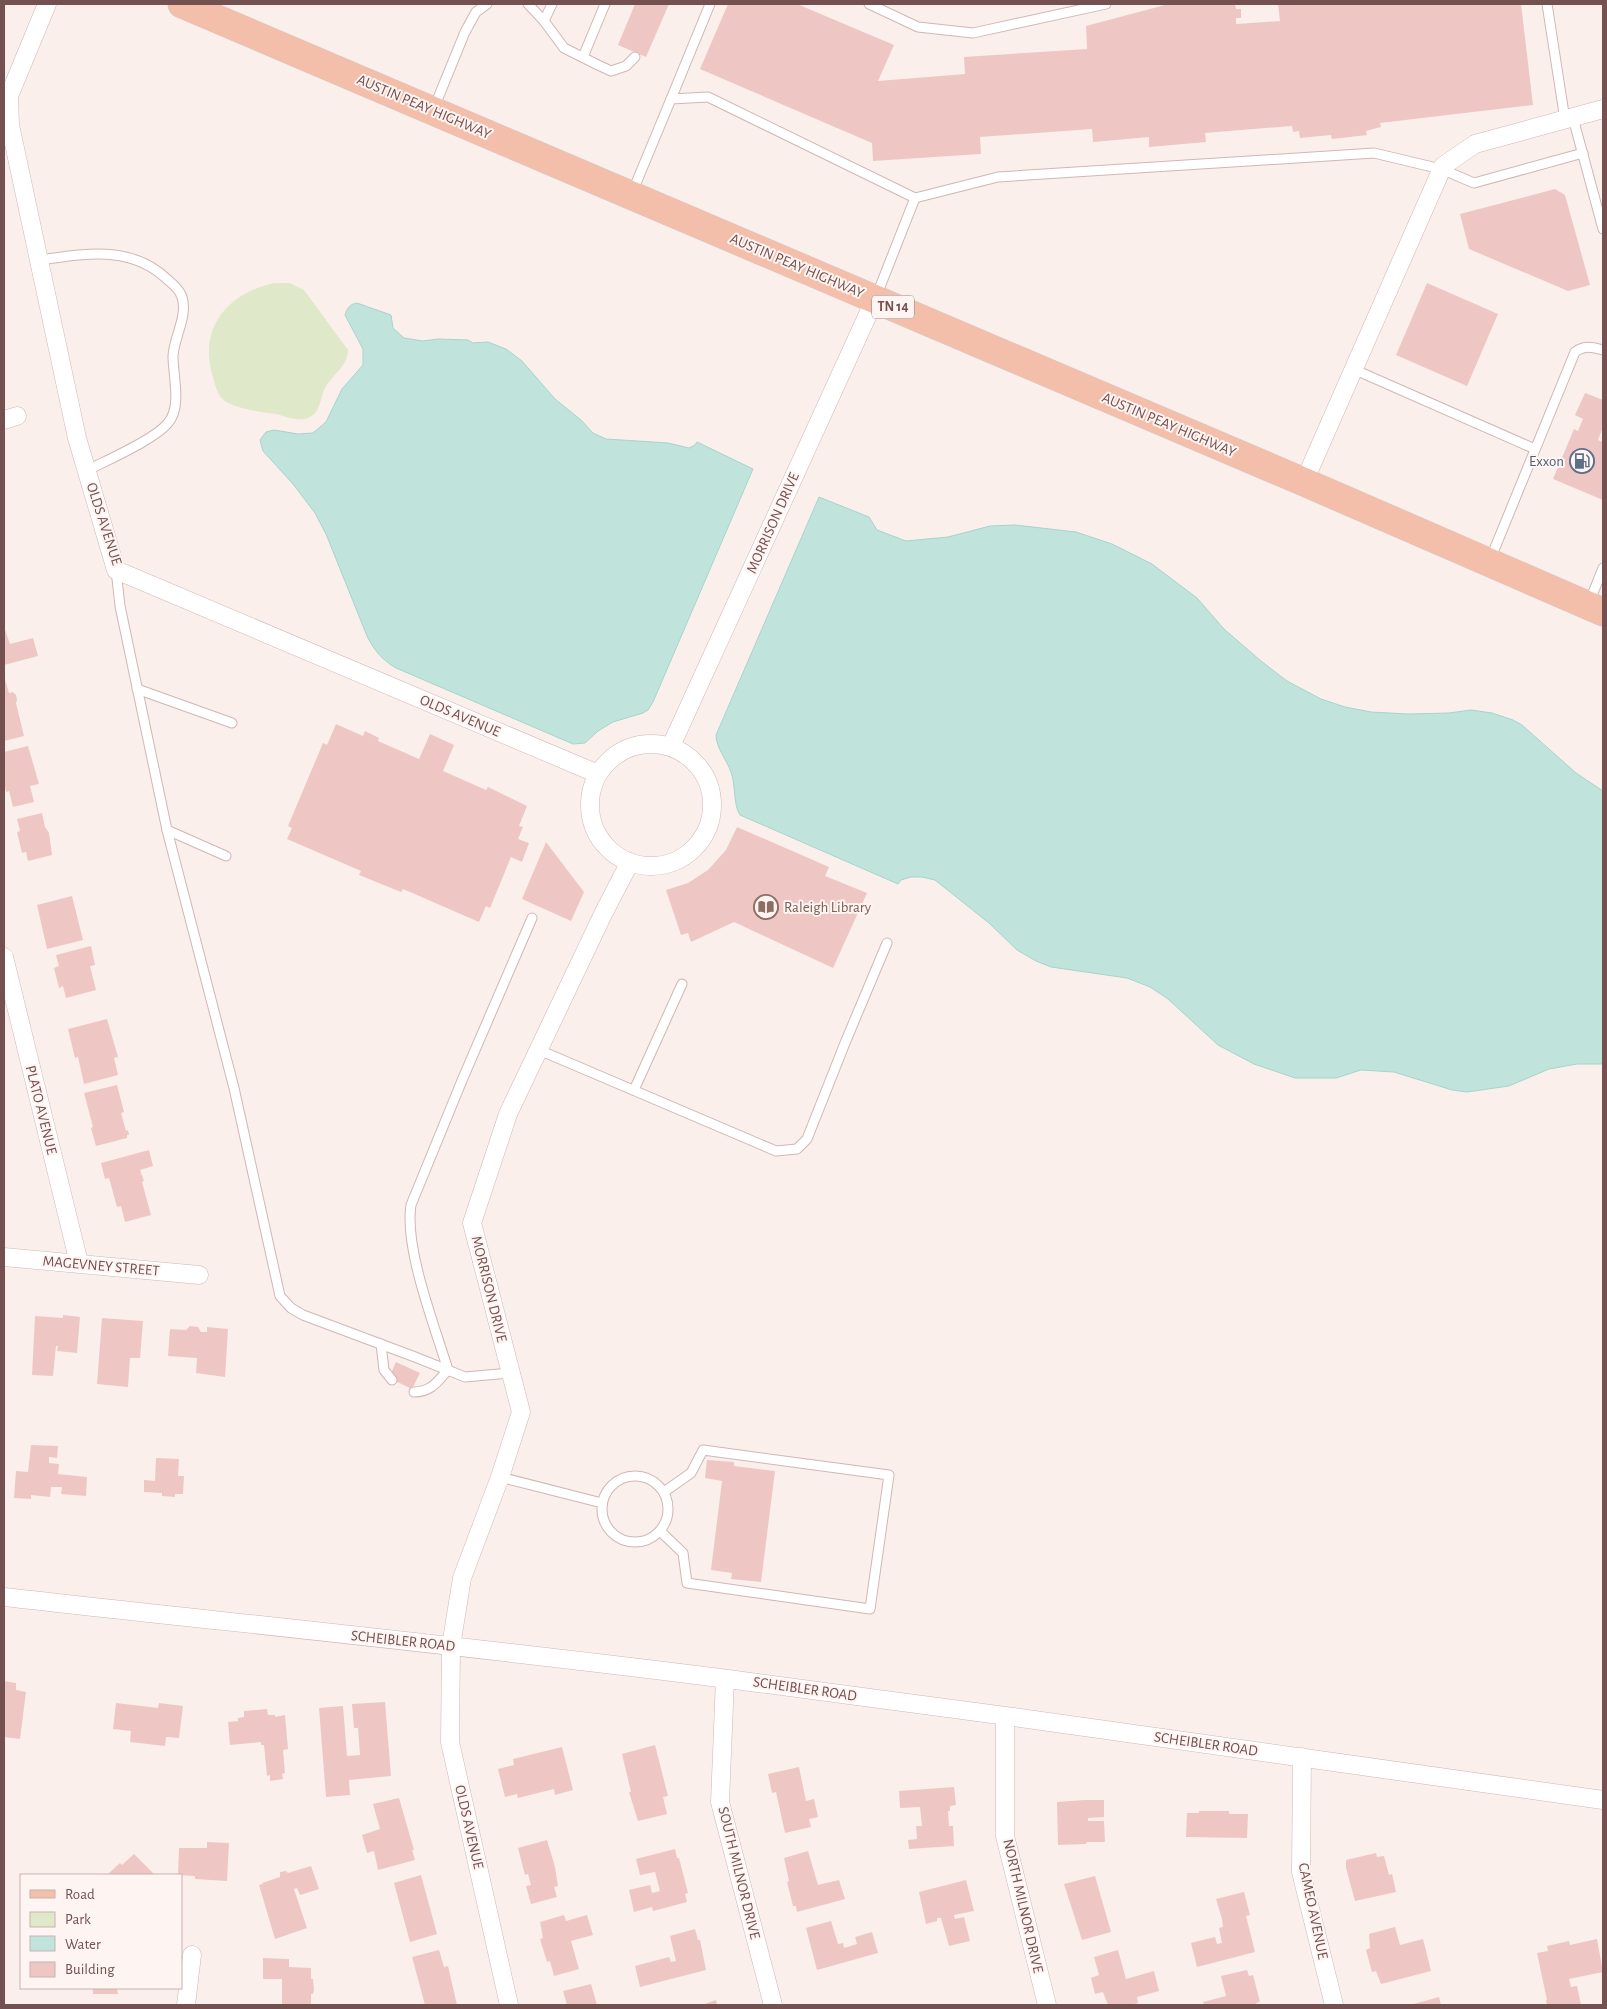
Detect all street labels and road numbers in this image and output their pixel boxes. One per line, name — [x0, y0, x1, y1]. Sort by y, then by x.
street label: AUSTIN PEAY HIGHWAY — [355, 72, 493, 142]
street label: AUSTIN PEAY HIGHWAY — [728, 231, 866, 301]
road number: TN 14 — [872, 296, 914, 318]
street label: AUSTIN PEAY HIGHWAY — [1100, 390, 1238, 460]
street label: MORRISON DRIVE — [744, 470, 802, 576]
street label: OLDS AVENUE — [84, 481, 124, 567]
street label: OLDS AVENUE — [418, 692, 502, 740]
street label: PLATO AVENUE — [23, 1064, 59, 1156]
street label: MORRISON DRIVE — [469, 1234, 509, 1344]
street label: MAGEVNEY STREET — [42, 1253, 161, 1279]
street label: SCHEIBLER ROAD — [350, 1628, 456, 1654]
street label: SCHEIBLER ROAD — [752, 1674, 858, 1704]
street label: SCHEIBLER ROAD — [1153, 1729, 1259, 1759]
street label: OLDS AVENUE — [452, 1783, 486, 1871]
street label: SOUTH MILNOR DRIVE — [715, 1805, 763, 1941]
street label: NORTH MILNOR DRIVE — [1000, 1837, 1046, 1975]
street label: CAMEO AVENUE — [1295, 1861, 1331, 1961]

